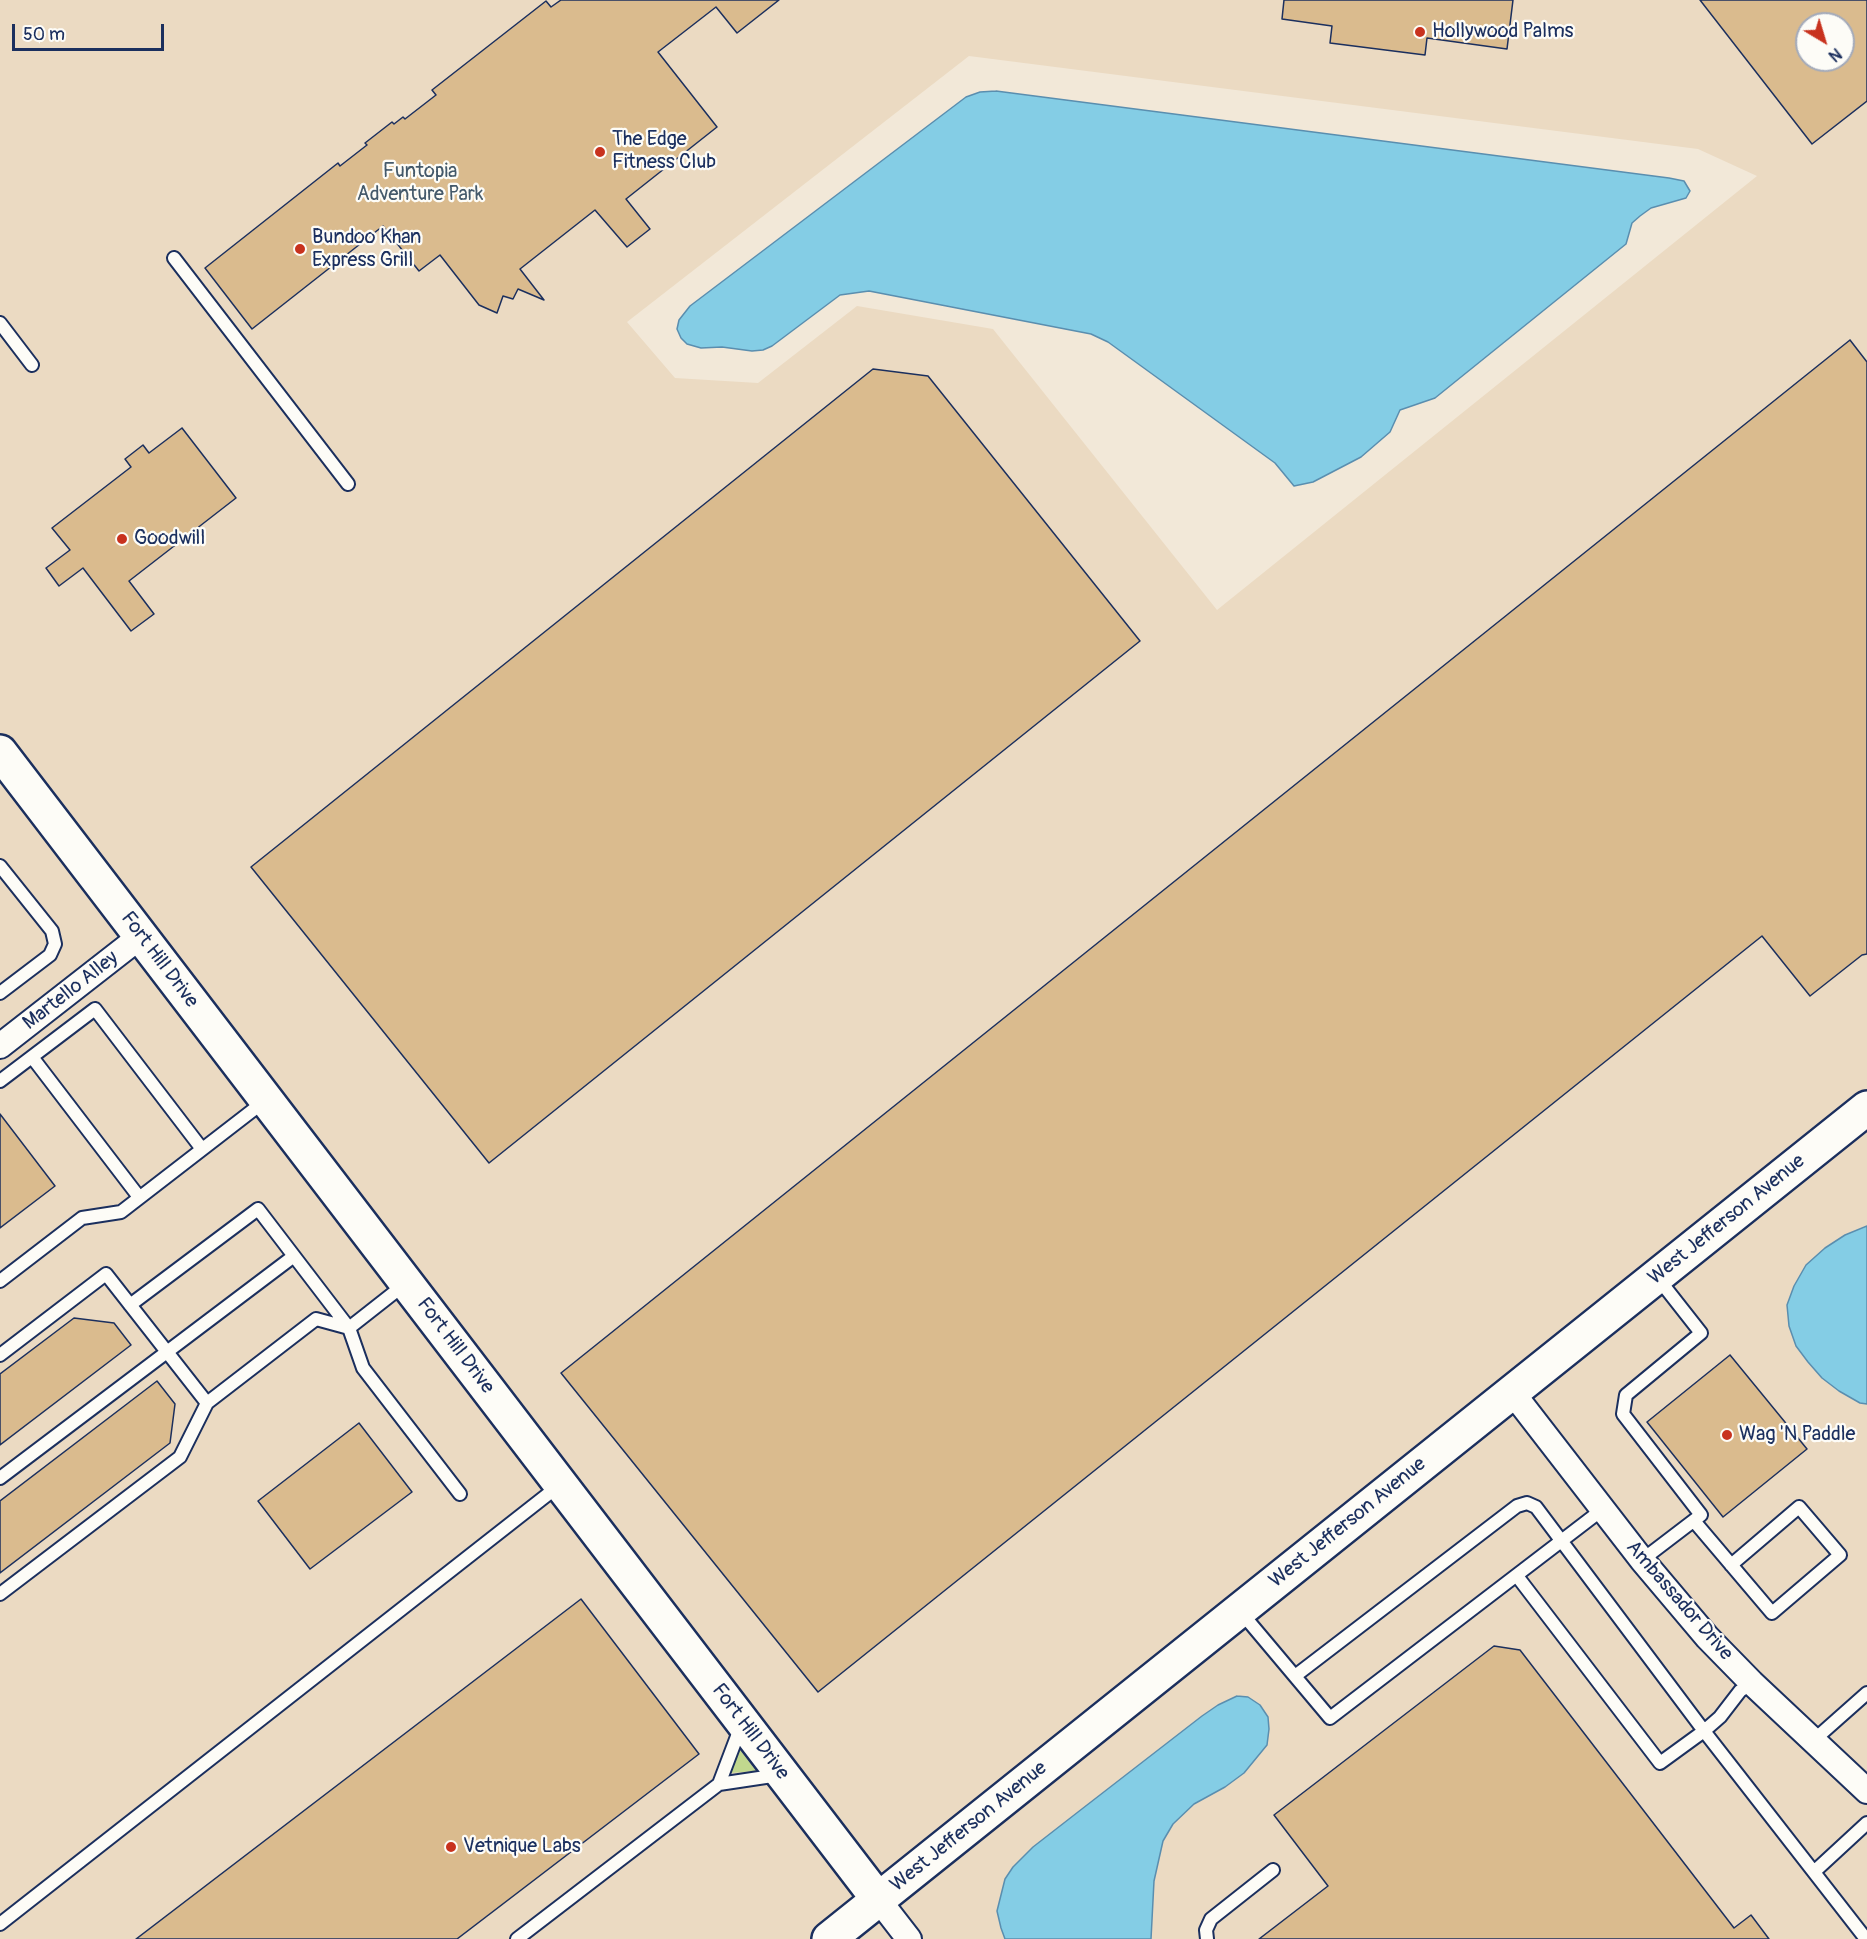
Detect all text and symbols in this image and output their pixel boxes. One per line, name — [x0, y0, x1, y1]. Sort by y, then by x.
scale bar — [15, 12, 166, 50]
north arrow — [1795, 12, 1855, 72]
place label: Hollywood Palms — [1432, 20, 1573, 44]
text: 50 m — [23, 23, 65, 46]
marker: Hollywood Palms — [1413, 25, 1427, 39]
text: N — [1824, 43, 1845, 66]
place label: The Edge Fitness Club — [612, 128, 716, 175]
marker: The Edge Fitness Club — [593, 145, 607, 159]
park label: Funtopia Adventure Park — [357, 160, 483, 207]
place label: Bundoo Khan Express Grill — [312, 226, 421, 273]
marker: Bundoo Khan Express Grill — [293, 242, 307, 256]
place label: Goodwill — [134, 527, 205, 551]
marker: Goodwill — [115, 532, 129, 546]
street label: Fort Hill Drive — [115, 907, 203, 1013]
street label: Martello Alley — [19, 946, 123, 1036]
street label: West Jefferson Avenue — [1644, 1149, 1810, 1291]
street label: Fort Hill Drive — [411, 1293, 499, 1399]
place label: Wag 'N Paddle — [1739, 1423, 1855, 1447]
marker: Wag 'N Paddle — [1720, 1428, 1734, 1442]
street label: West Jefferson Avenue — [1265, 1452, 1431, 1594]
street label: Ambassador Drive — [1620, 1536, 1738, 1666]
street label: Fort Hill Drive — [706, 1679, 794, 1785]
street label: West Jefferson Avenue — [886, 1756, 1052, 1898]
place label: Vetnique Labs — [463, 1835, 581, 1859]
marker: Vetnique Labs — [444, 1840, 458, 1854]

